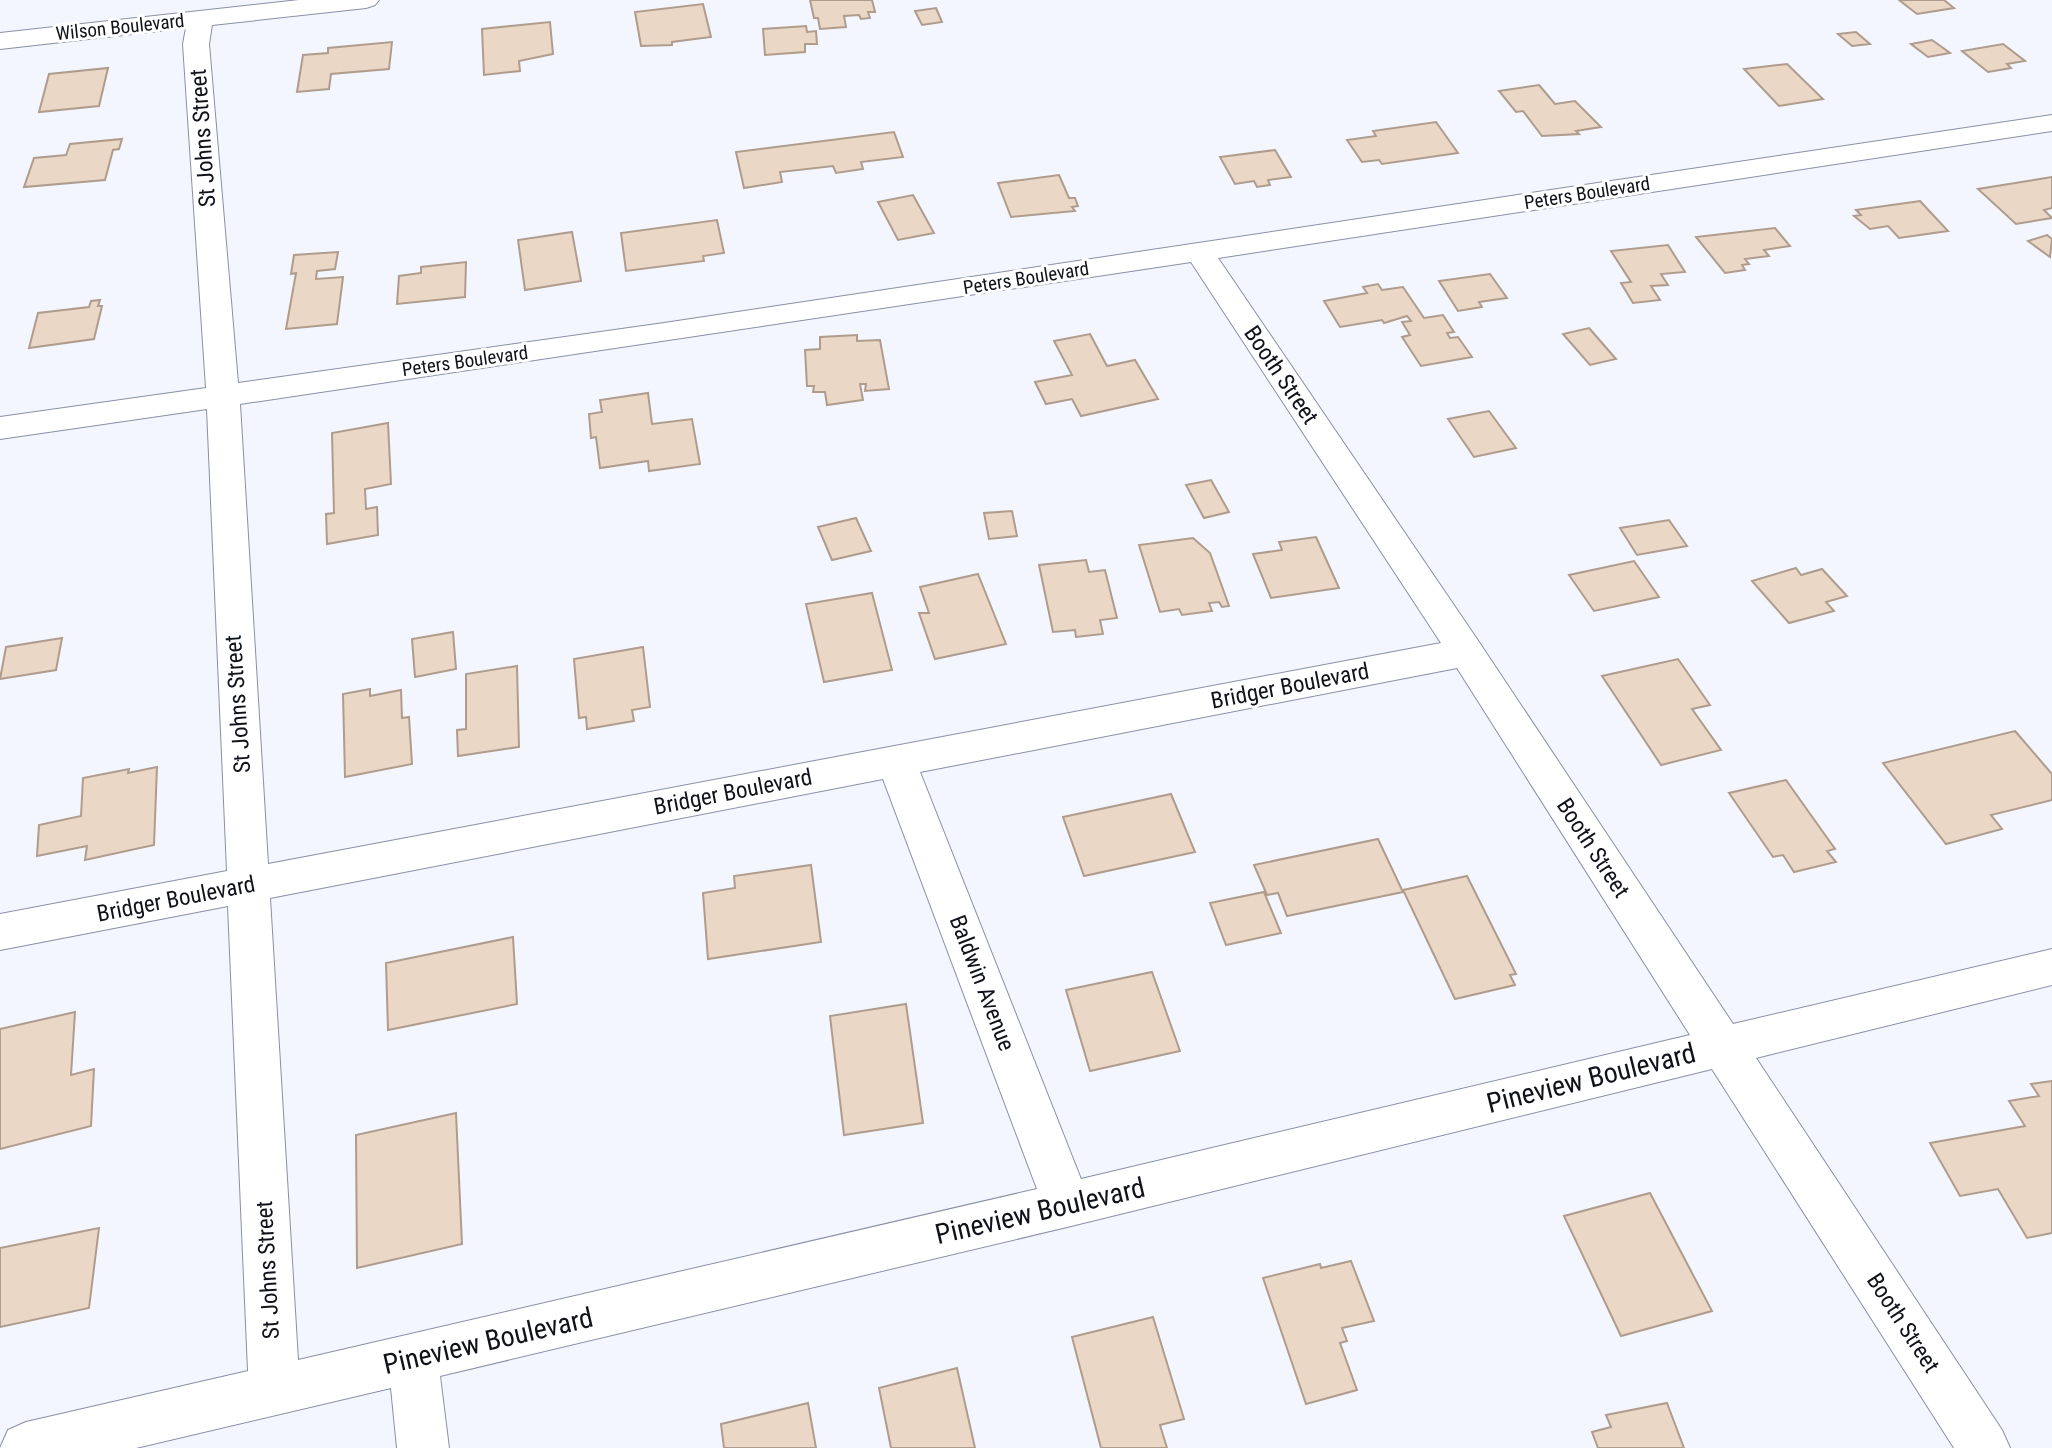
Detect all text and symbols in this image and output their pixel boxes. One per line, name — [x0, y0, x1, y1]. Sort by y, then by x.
street label: Wilson Boulevard — [54, 9, 186, 45]
street label: St Johns Street — [185, 68, 221, 208]
street label: Peters Boulevard — [1522, 172, 1652, 214]
street label: Peters Boulevard — [961, 257, 1091, 299]
street label: Booth Street — [1238, 321, 1324, 429]
street label: Peters Boulevard — [401, 341, 529, 381]
street label: St Johns Street — [220, 634, 256, 774]
street label: Bridger Boulevard — [1209, 657, 1371, 715]
street label: Bridger Boulevard — [652, 763, 814, 821]
street label: Booth Street — [1551, 793, 1635, 903]
street label: Bridger Boulevard — [95, 870, 257, 928]
street label: Baldwin Avenue — [944, 911, 1020, 1055]
street label: Pineview Boulevard — [1483, 1036, 1699, 1120]
street label: Pineview Boulevard — [932, 1171, 1148, 1251]
street label: St Johns Street — [251, 1200, 285, 1340]
street label: Booth Street — [1861, 1268, 1945, 1378]
street label: Pineview Boulevard — [380, 1301, 596, 1381]

